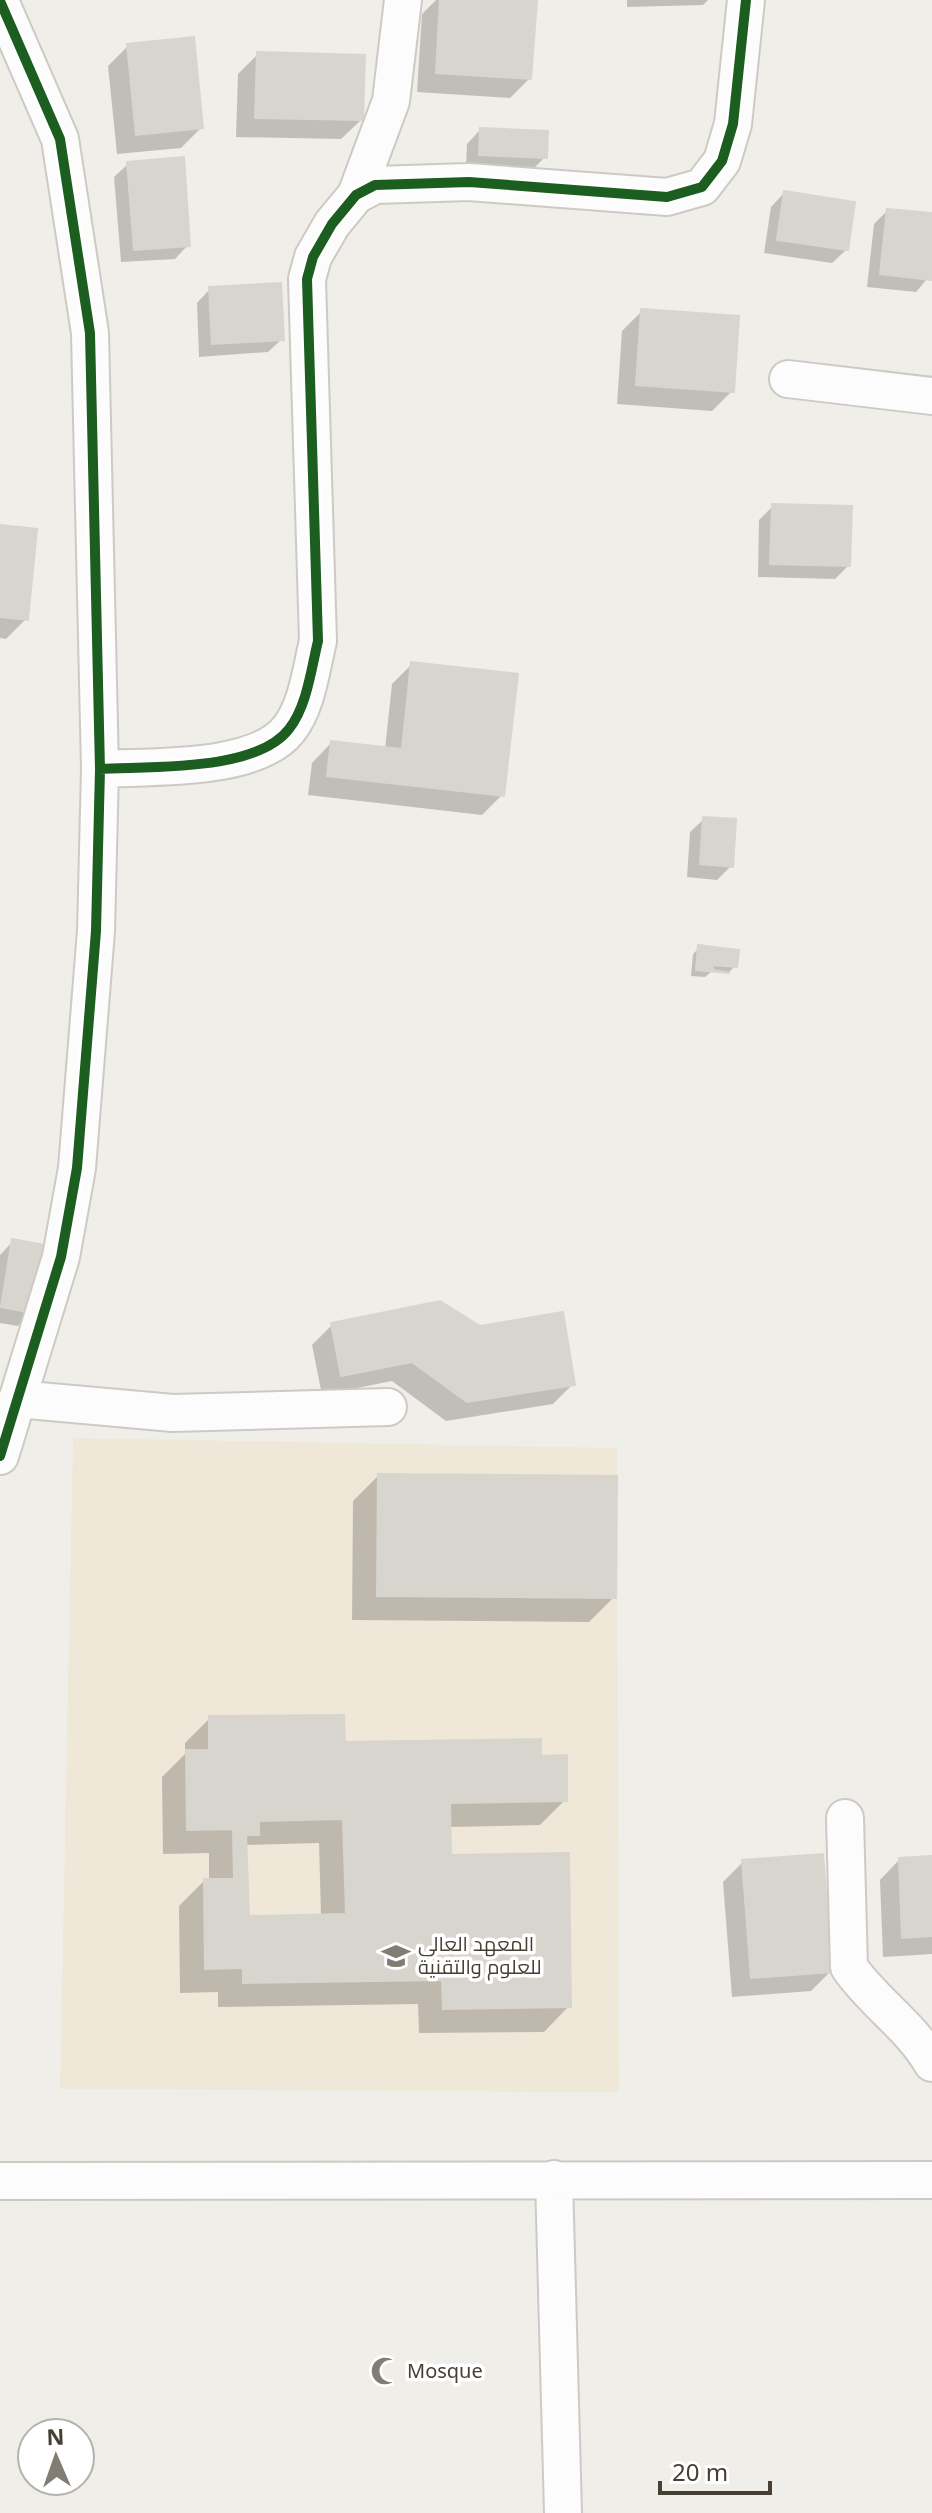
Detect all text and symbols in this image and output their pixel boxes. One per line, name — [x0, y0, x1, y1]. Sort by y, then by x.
place label: المعهد العالي للعلوم والتقنية — [418, 1930, 542, 1981]
school or university icon: المعهد العالي للعلوم والتقنية — [381, 1941, 411, 1971]
mosque icon: Mosque — [370, 2356, 400, 2386]
place label: Mosque — [407, 2357, 483, 2384]
north arrow — [16, 2417, 96, 2497]
text: N — [46, 2421, 65, 2451]
scale bar — [660, 2445, 770, 2495]
text: 20 m — [672, 2455, 728, 2488]

